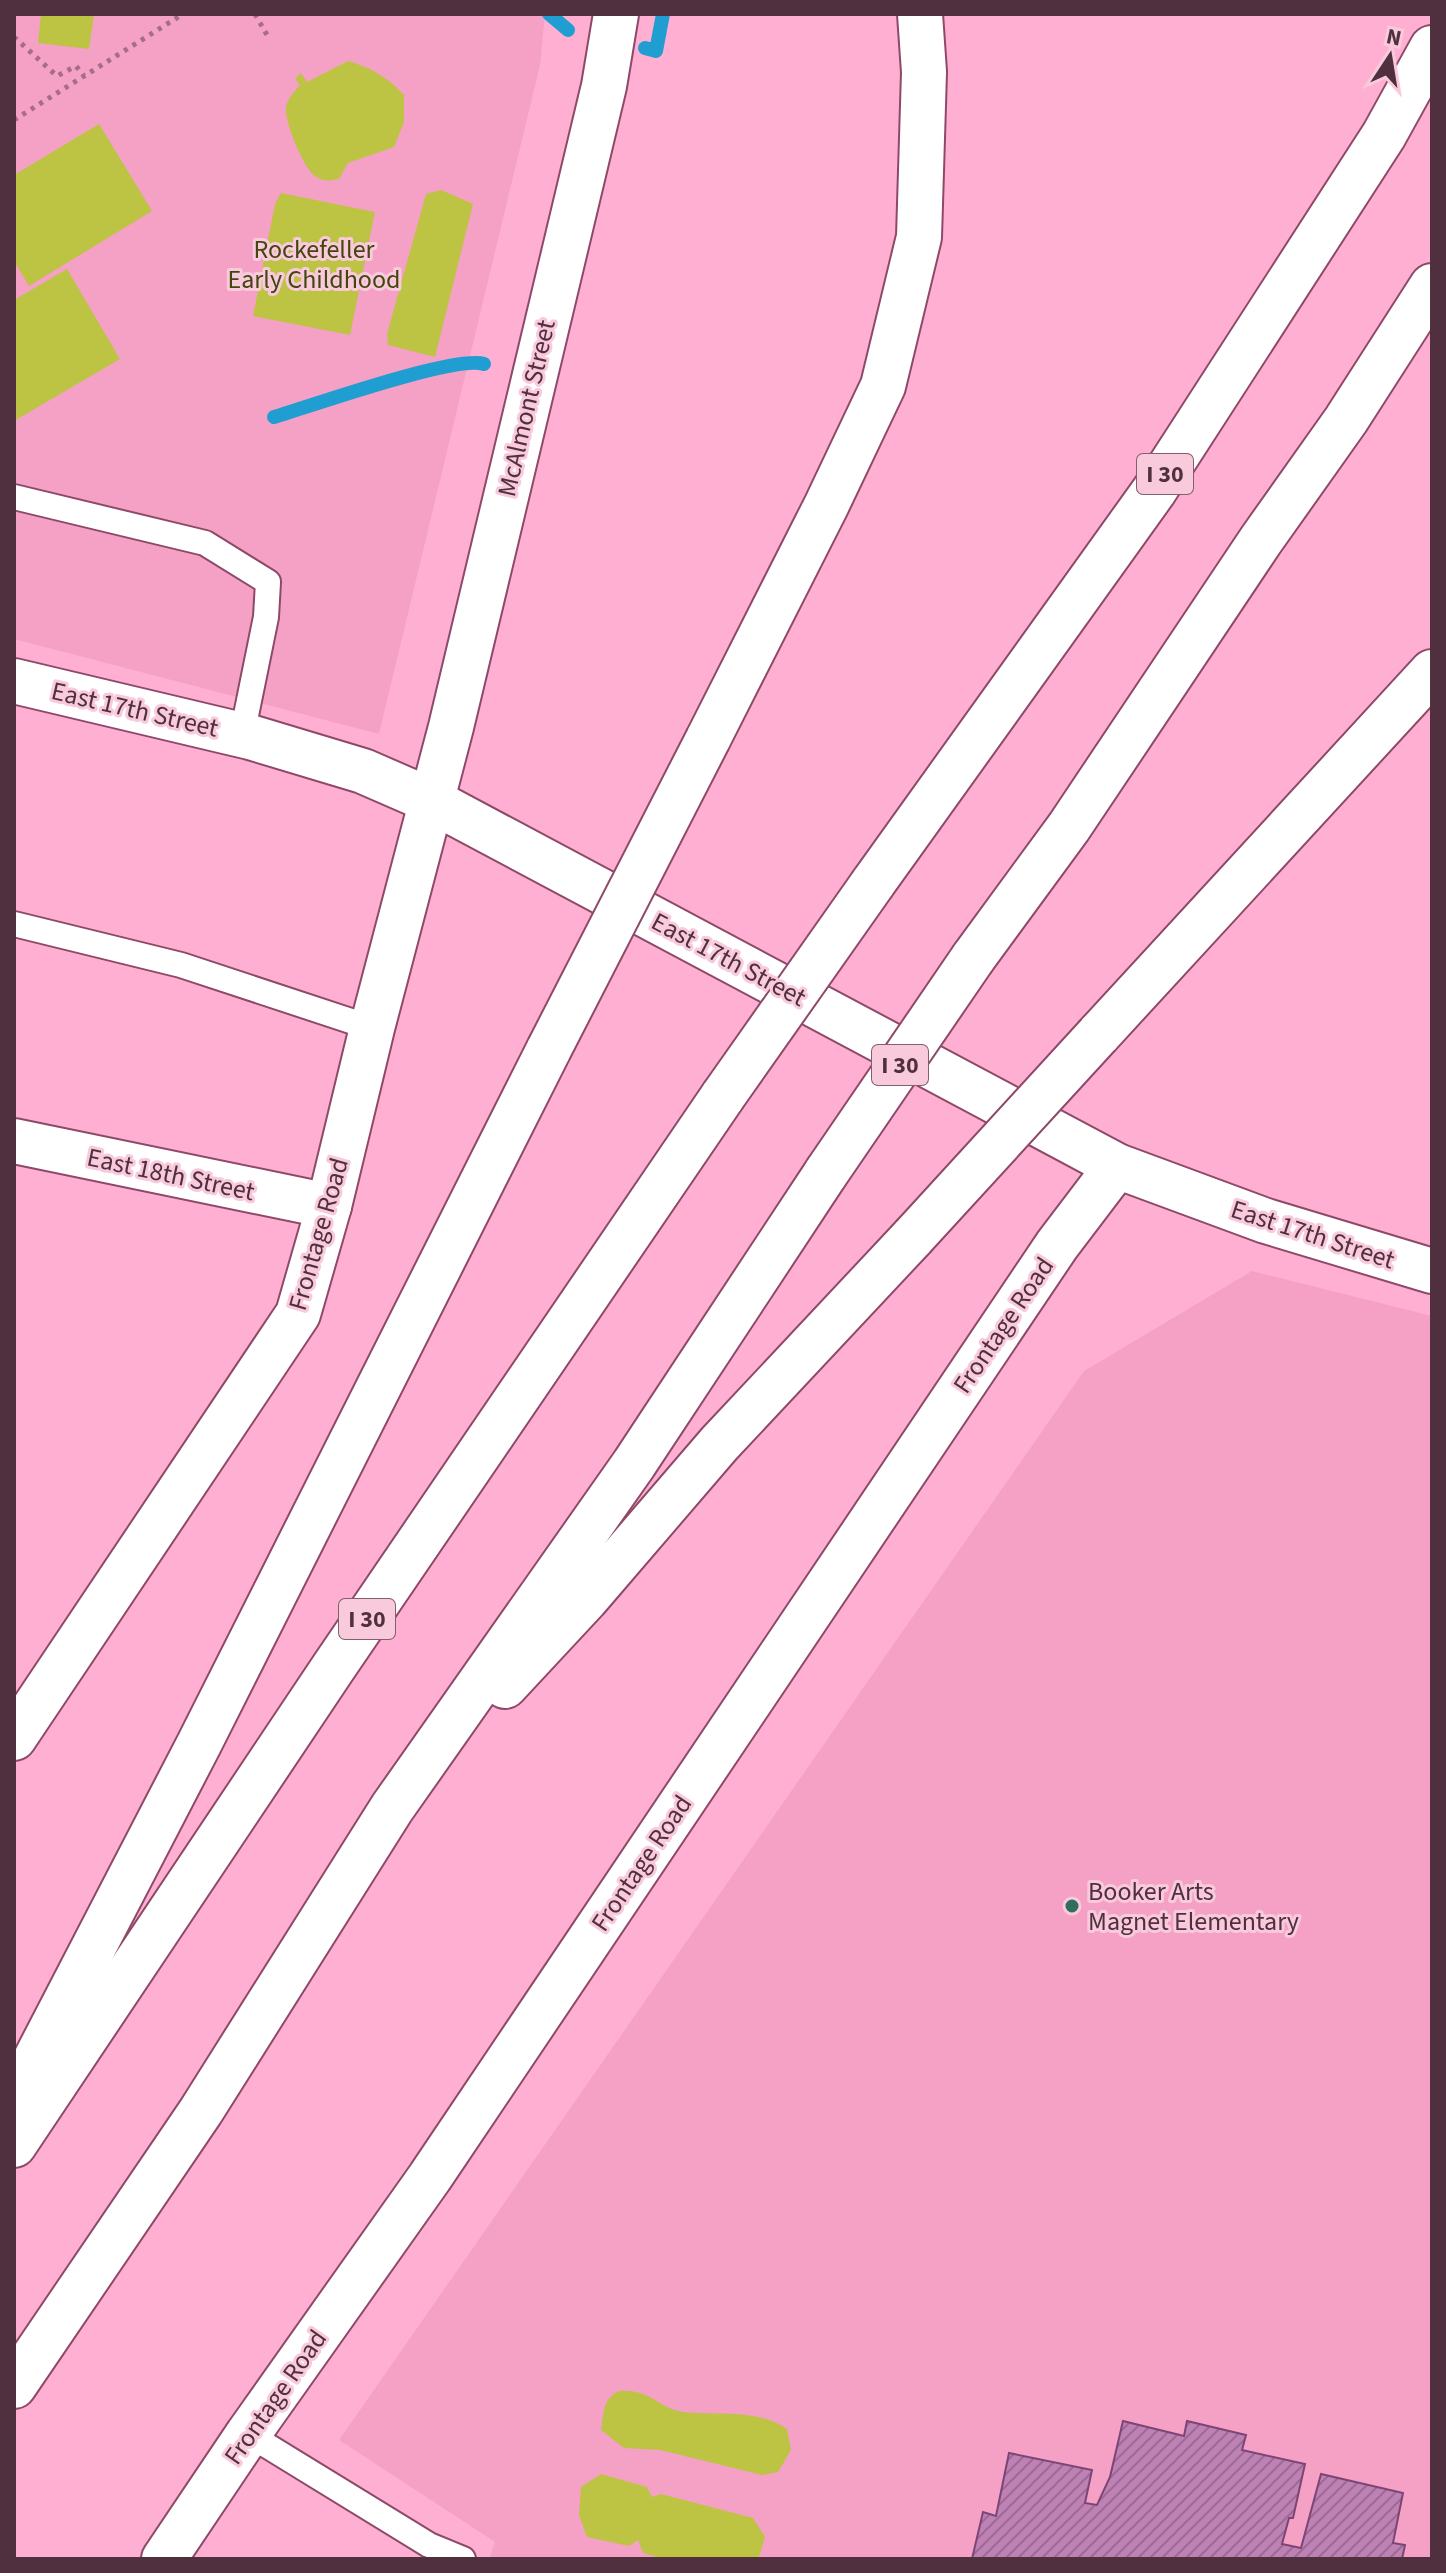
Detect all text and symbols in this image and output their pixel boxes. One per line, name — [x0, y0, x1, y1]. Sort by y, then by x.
north arrow — [1350, 16, 1430, 96]
text: N — [1383, 20, 1404, 55]
park label: Rockefeller Early Childhood — [227, 231, 401, 298]
street label: McAlmont Street — [488, 316, 565, 500]
road number: I 30 — [1137, 454, 1193, 494]
street label: East 17th Street — [48, 672, 222, 747]
street label: East 17th Street — [645, 903, 813, 1016]
road number: I 30 — [872, 1045, 928, 1085]
street label: East 18th Street — [84, 1139, 258, 1210]
street label: Frontage Road — [279, 1153, 358, 1315]
street label: East 17th Street — [1226, 1191, 1400, 1278]
street label: Frontage Road — [944, 1250, 1063, 1401]
road number: I 30 — [339, 1599, 395, 1639]
street label: Frontage Road — [582, 1788, 701, 1939]
place label: Booker Arts Magnet Elementary — [1088, 1873, 1299, 1940]
marker: Booker Arts Magnet Elementary — [1063, 1897, 1081, 1915]
street label: Frontage Road — [215, 2322, 336, 2472]

